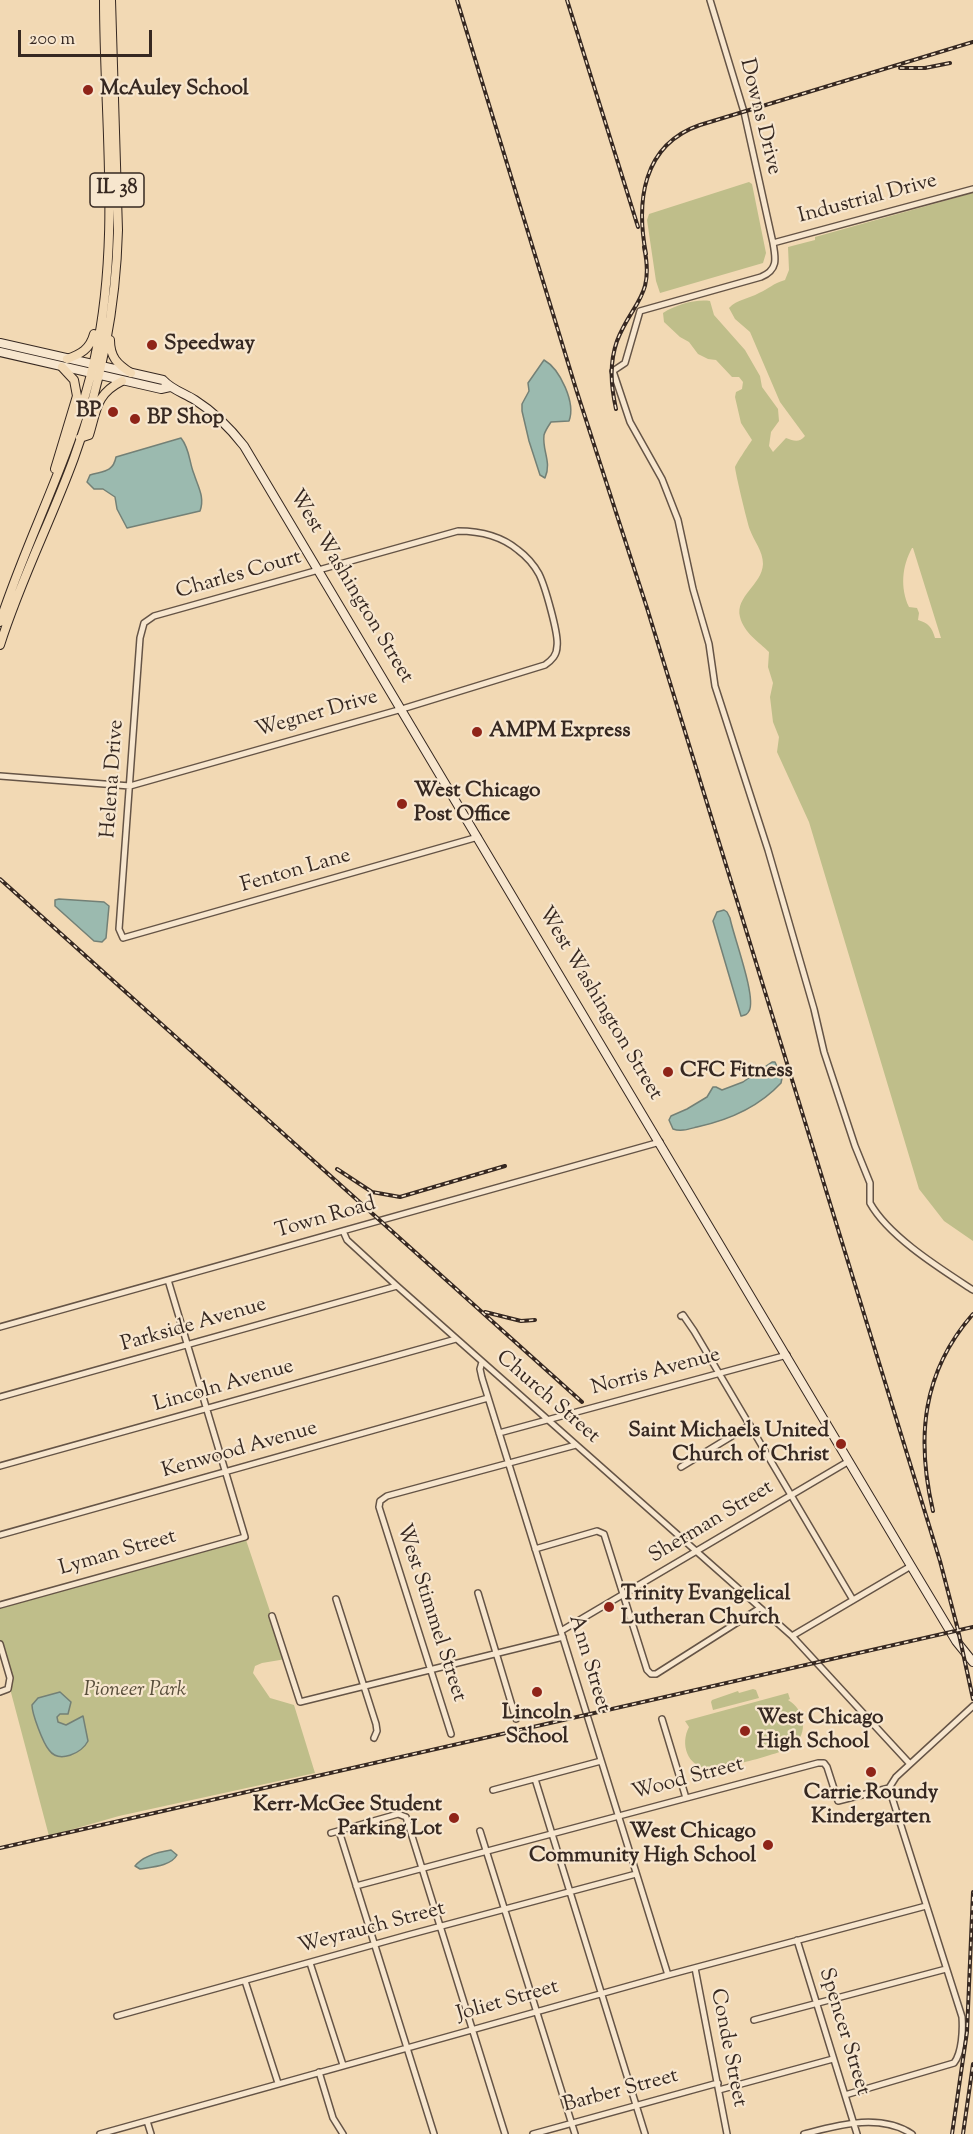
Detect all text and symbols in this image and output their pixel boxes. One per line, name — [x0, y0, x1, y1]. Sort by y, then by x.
scale bar — [21, 18, 154, 56]
text: 200 m — [29, 27, 75, 53]
street label: Downs Drive — [732, 56, 786, 178]
place label: McAuley School — [100, 77, 249, 103]
marker: McAuley School — [81, 83, 95, 97]
street label: Industrial Drive — [796, 169, 940, 231]
road number: IL 38 — [90, 173, 144, 207]
place label: Speedway — [164, 332, 255, 358]
marker: Speedway — [145, 338, 159, 352]
place label: BP — [76, 399, 101, 425]
marker: BP — [106, 405, 120, 419]
place label: BP Shop — [147, 406, 224, 432]
marker: BP Shop — [128, 412, 142, 426]
street label: West Washington Street — [282, 486, 418, 688]
street label: Charles Court — [173, 546, 305, 606]
street label: Wegner Drive — [253, 685, 381, 745]
street label: Helena Drive — [97, 719, 131, 839]
place label: AMPM Express — [489, 719, 630, 745]
marker: AMPM Express — [470, 725, 484, 739]
place label: West Chicago Post Office — [414, 779, 541, 829]
marker: West Chicago Post Office — [395, 797, 409, 811]
street label: Fenton Lane — [238, 844, 354, 900]
street label: West Washington Street — [531, 903, 667, 1105]
place label: CFC Fitness — [680, 1059, 793, 1085]
marker: CFC Fitness — [661, 1065, 675, 1079]
street label: Town Road — [273, 1193, 379, 1245]
street label: Parkside Avenue — [118, 1293, 270, 1359]
street label: Norris Avenue — [589, 1344, 723, 1402]
street label: Church Street — [490, 1346, 604, 1450]
street label: Lincoln Avenue — [151, 1355, 297, 1419]
street label: Kenwood Avenue — [159, 1417, 321, 1485]
place label: Saint Michaels United Church of Christ — [628, 1419, 829, 1469]
marker: Saint Michaels United Church of Christ — [834, 1437, 848, 1451]
street label: Sherman Street — [645, 1476, 779, 1570]
street label: West Stimmel Street — [389, 1521, 471, 1705]
street label: Lyman Street — [57, 1525, 179, 1583]
place label: Trinity Evangelical Lutheran Church — [621, 1582, 790, 1632]
marker: Trinity Evangelical Lutheran Church — [602, 1600, 616, 1614]
street label: Ann Street — [561, 1612, 615, 1716]
park label: Pioneer Park — [84, 1678, 186, 1704]
marker: Lincoln School — [530, 1685, 544, 1699]
place label: Lincoln School — [502, 1701, 572, 1751]
place label: West Chicago High School — [757, 1706, 884, 1756]
marker: West Chicago High School — [738, 1724, 752, 1738]
street label: Wood Street — [629, 1753, 747, 1807]
marker: Carrie Roundy Kindergarten — [864, 1765, 878, 1779]
place label: Carrie Roundy Kindergarten — [804, 1781, 938, 1831]
place label: Kerr-McGee Student Parking Lot — [253, 1793, 442, 1843]
marker: Kerr-McGee Student Parking Lot — [447, 1811, 461, 1825]
place label: West Chicago Community High School — [529, 1820, 756, 1870]
marker: West Chicago Community High School — [761, 1838, 775, 1852]
street label: Weyrauch Street — [296, 1897, 448, 1961]
street label: Spencer Street — [812, 1965, 874, 2099]
street label: Joliet Street — [454, 1975, 562, 2029]
street label: Conde Street — [703, 1987, 751, 2109]
street label: Barber Street — [561, 2065, 681, 2119]

